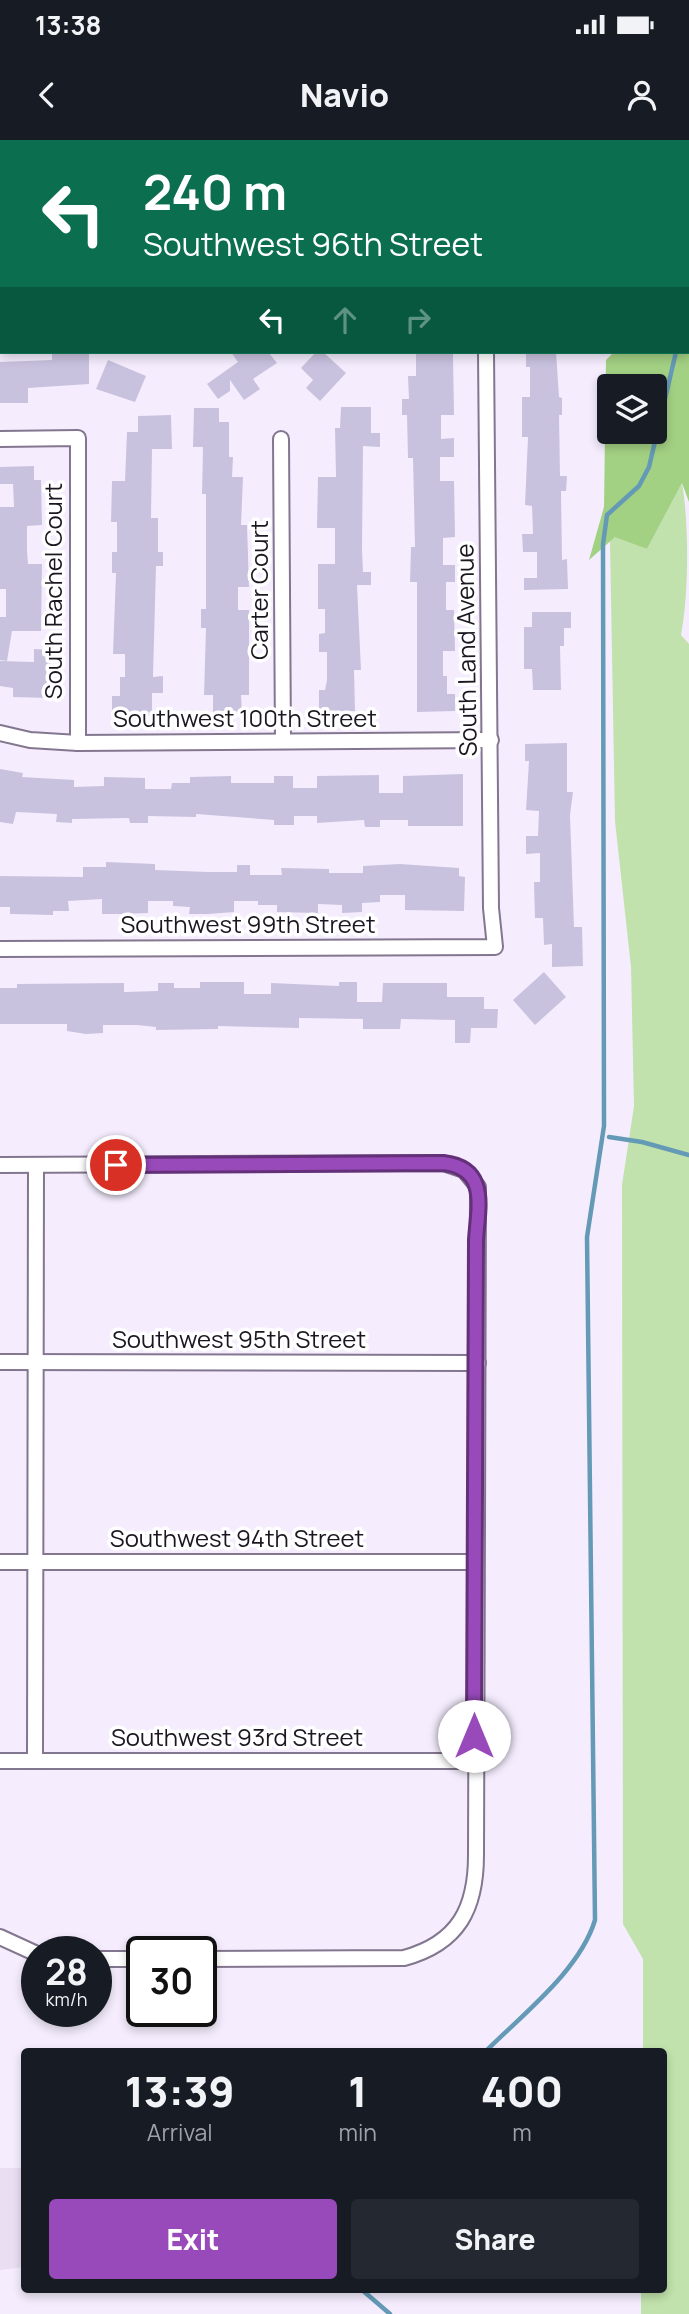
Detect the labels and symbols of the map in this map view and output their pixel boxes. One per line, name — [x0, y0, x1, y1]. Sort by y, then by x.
street label: South Rachel Court — [36, 483, 69, 699]
street label: Carter Court — [242, 520, 275, 660]
street label: South Land Avenue — [447, 543, 484, 757]
street label: Southwest 100th Street — [113, 701, 377, 734]
street label: Southwest 99th Street — [120, 907, 376, 940]
pin — [86, 1135, 146, 1195]
street label: Southwest 95th Street — [112, 1322, 366, 1355]
street label: Southwest 94th Street — [110, 1521, 364, 1554]
position arrow — [437, 1699, 511, 1773]
street label: Southwest 93rd Street — [111, 1720, 363, 1753]
speed limit sign: 30 — [126, 1936, 217, 2027]

